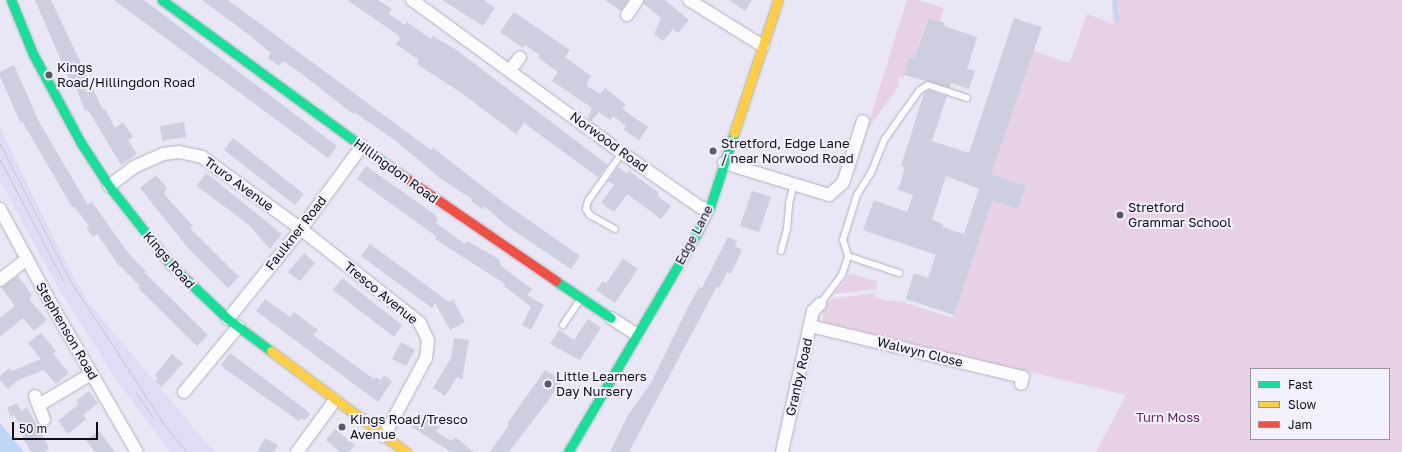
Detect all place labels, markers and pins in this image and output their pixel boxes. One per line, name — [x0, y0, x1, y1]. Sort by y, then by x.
place label: Kings Road/Hillingdon Road — [57, 60, 195, 91]
marker: Kings Road/Hillingdon Road — [44, 70, 54, 80]
place label: Stretford, Edge Lane / near Norwood Road — [721, 136, 854, 167]
marker: Stretford, Edge Lane / near Norwood Road — [708, 146, 718, 156]
place label: Stretford Grammar School — [1128, 200, 1231, 231]
marker: Stretford Grammar School — [1115, 210, 1125, 220]
place label: Little Learners Day Nursery — [556, 369, 647, 400]
marker: Little Learners Day Nursery — [543, 379, 553, 389]
place label: Kings Road/Tresco Avenue — [350, 412, 468, 443]
marker: Kings Road/Tresco Avenue — [337, 422, 347, 432]

